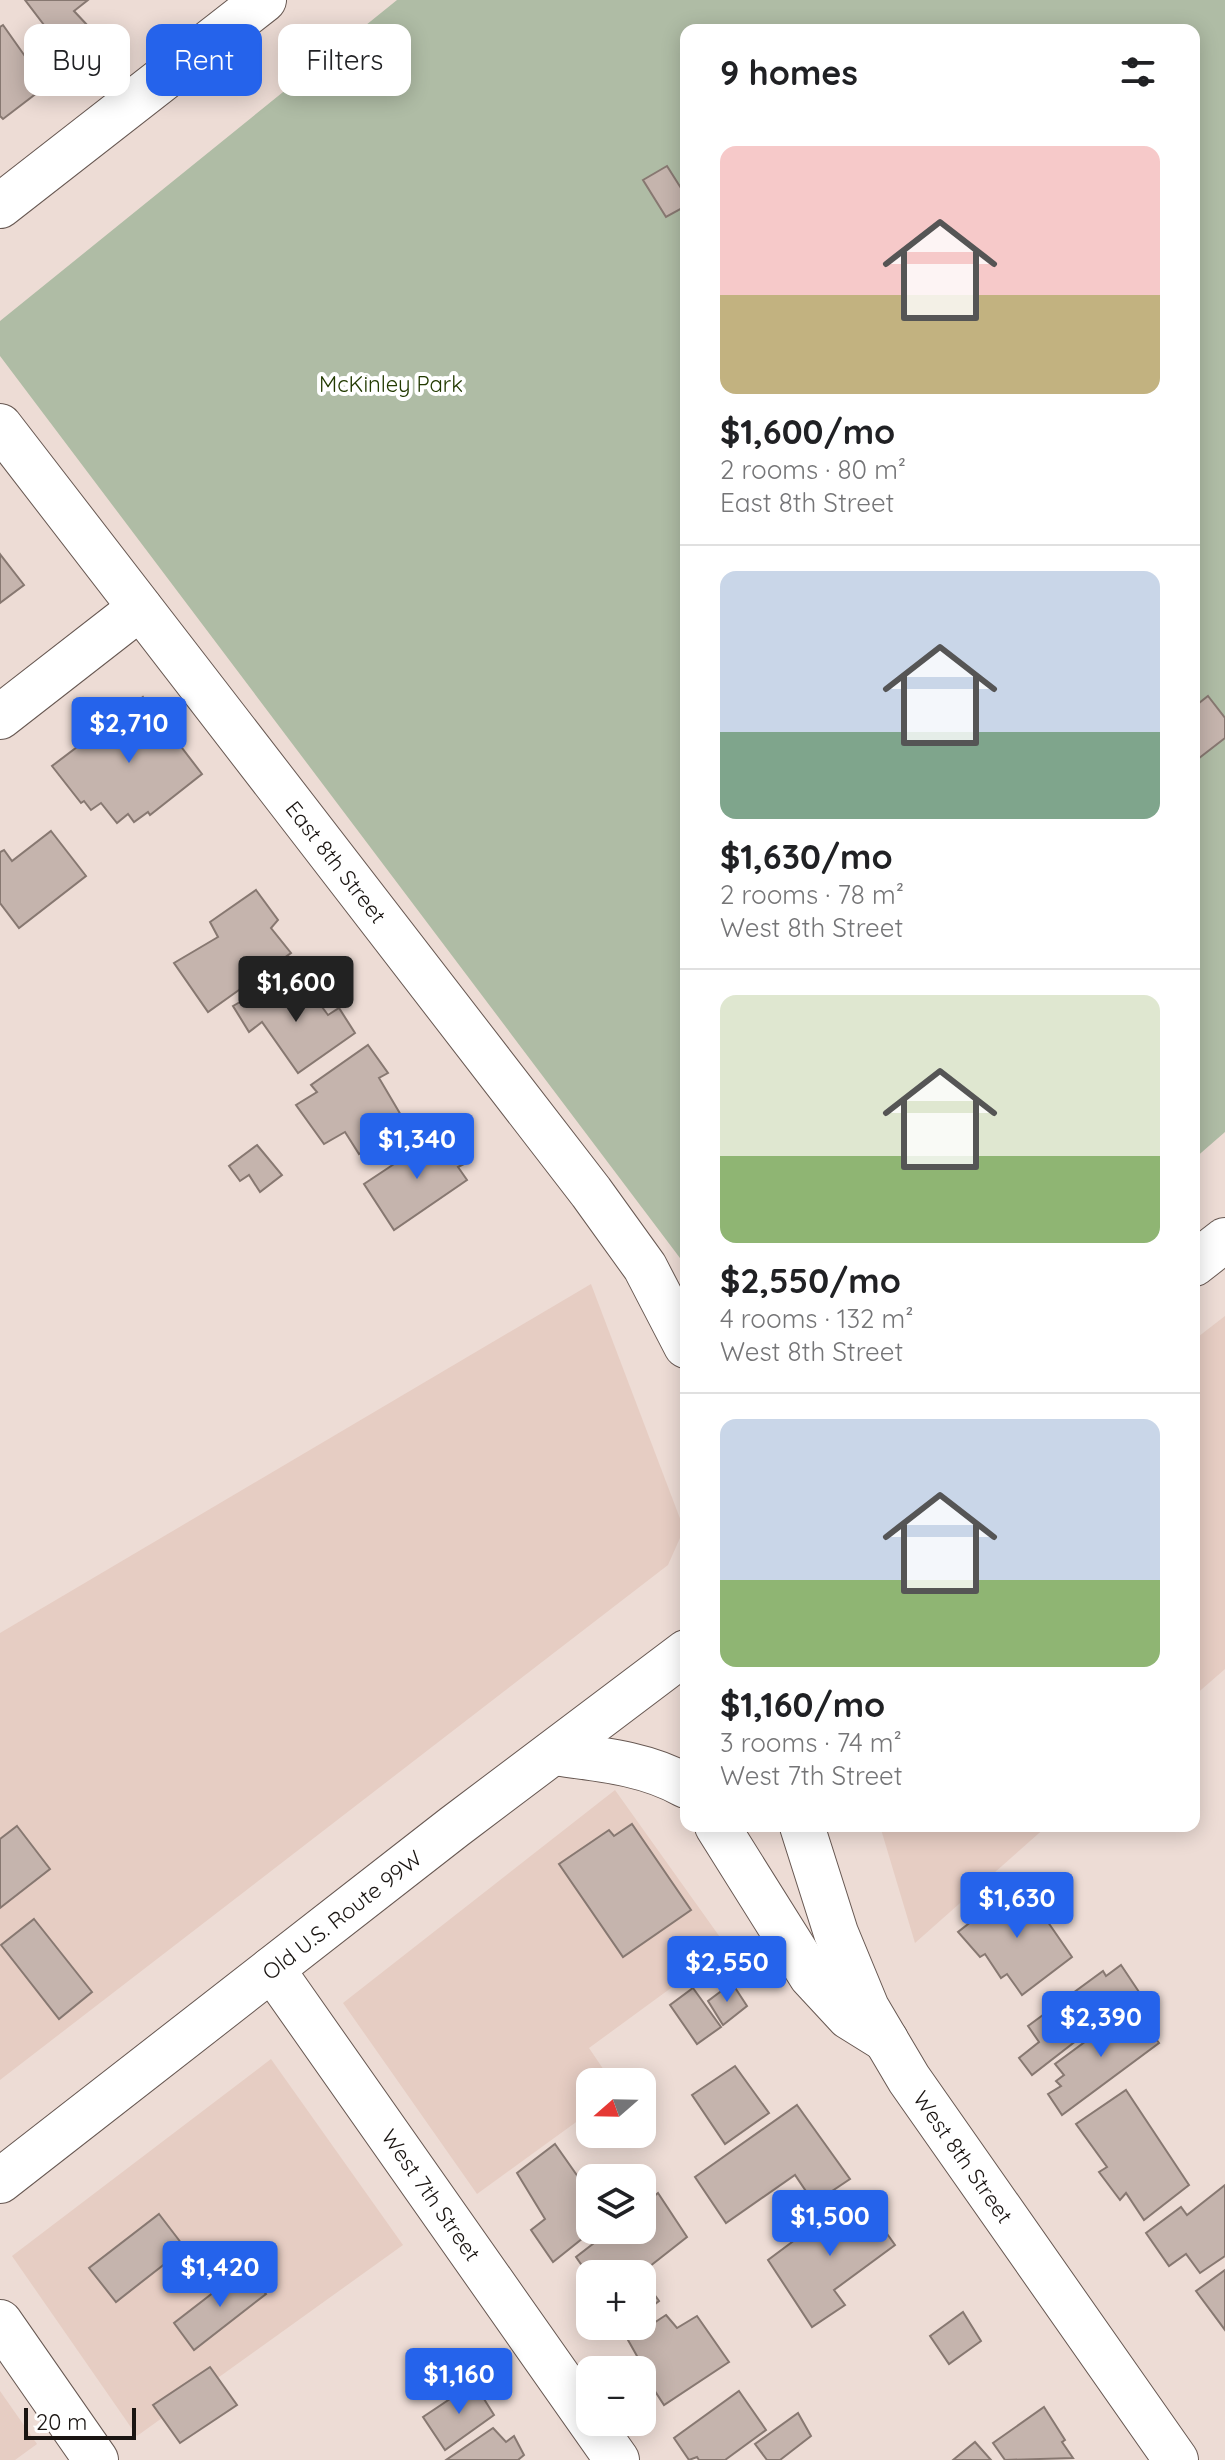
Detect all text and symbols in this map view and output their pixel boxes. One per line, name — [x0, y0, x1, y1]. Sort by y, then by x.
chip: Buy — [24, 24, 130, 96]
chip: Rent — [146, 24, 262, 96]
chip: Filters — [278, 24, 411, 96]
icon: filters — [1116, 50, 1160, 94]
text: 9 homes — [720, 51, 858, 94]
icon: home — [868, 198, 1012, 342]
park label: McKinley Park — [319, 370, 463, 398]
text: $1,600/mo — [720, 410, 895, 453]
text: 2 rooms · 80 m² — [720, 453, 906, 486]
text: East 8th Street — [720, 486, 894, 519]
icon: home — [868, 623, 1012, 767]
pin: $2,710 — [64, 697, 194, 765]
text: $2,710 — [90, 706, 168, 739]
street label: East 8th Street — [280, 795, 392, 929]
text: $1,630/mo — [720, 835, 893, 878]
text: 2 rooms · 78 m² — [720, 878, 904, 911]
text: West 8th Street — [720, 911, 903, 944]
pin: $1,600 — [231, 956, 361, 1024]
text: $1,600 — [256, 965, 336, 998]
icon: home — [868, 1047, 1012, 1191]
pin: $1,340 — [352, 1113, 482, 1181]
text: $1,340 — [378, 1122, 456, 1155]
text: $2,550/mo — [720, 1259, 901, 1302]
text: 4 rooms · 132 m² — [720, 1302, 914, 1335]
text: West 8th Street — [720, 1335, 903, 1368]
icon: home — [868, 1471, 1012, 1615]
text: $1,160/mo — [720, 1683, 885, 1726]
text: 3 rooms · 74 m² — [720, 1726, 902, 1759]
text: West 7th Street — [720, 1759, 903, 1792]
street label: Old U.S. Route 99W — [257, 1844, 427, 1986]
pin: $1,630 — [952, 1872, 1082, 1940]
text: $1,630 — [978, 1881, 1056, 1914]
pin: $2,550 — [662, 1936, 792, 2004]
text: $2,550 — [685, 1945, 769, 1978]
pin: $2,390 — [1036, 1991, 1166, 2059]
text: $2,390 — [1060, 2000, 1142, 2033]
north arrow — [576, 2068, 656, 2148]
map controls — [576, 2068, 656, 2436]
street label: West 8th Street — [907, 2085, 1019, 2229]
street label: West 7th Street — [375, 2124, 487, 2266]
button: layers — [576, 2164, 656, 2244]
pin: $1,500 — [765, 2190, 895, 2258]
text: $1,500 — [790, 2199, 870, 2232]
pin: $1,420 — [155, 2241, 285, 2309]
text: $1,420 — [181, 2250, 259, 2283]
button: + — [576, 2260, 656, 2340]
pin: $1,160 — [394, 2348, 524, 2416]
button: − — [576, 2356, 656, 2436]
text: $1,160 — [423, 2357, 495, 2390]
scale bar — [24, 2404, 136, 2440]
text: 20 m — [36, 2408, 87, 2436]

